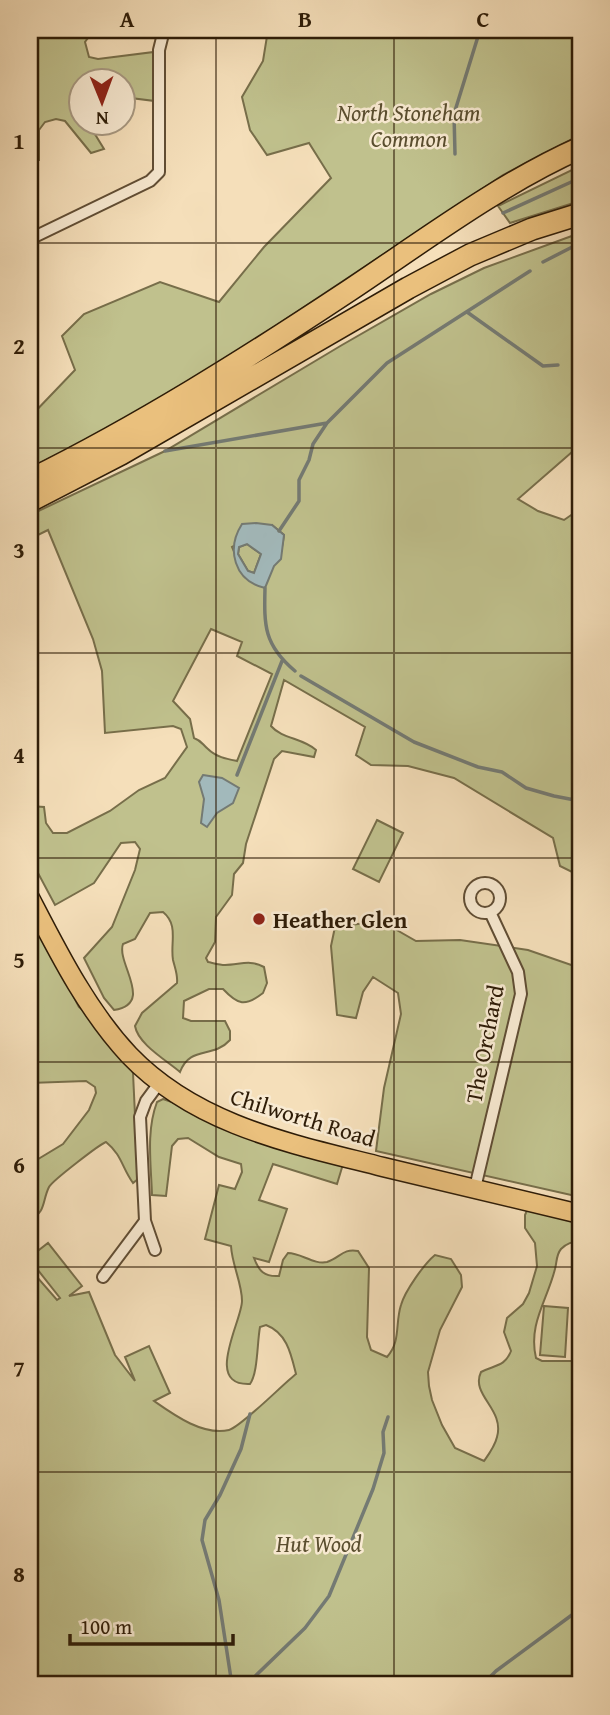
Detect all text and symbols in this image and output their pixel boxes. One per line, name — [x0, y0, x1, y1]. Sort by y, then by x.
text: A — [120, 2, 135, 35]
text: B — [298, 2, 312, 35]
text: C — [476, 2, 490, 35]
north arrow — [66, 66, 136, 136]
park label: North Stoneham Common — [336, 96, 481, 155]
text: N — [95, 105, 109, 133]
text: 1 — [13, 124, 25, 157]
text: 2 — [13, 329, 25, 362]
text: 3 — [13, 533, 25, 566]
text: 4 — [13, 738, 25, 771]
place label: Heather Glen — [273, 903, 408, 936]
marker: Heather Glen — [251, 911, 267, 927]
text: 5 — [13, 943, 25, 976]
street label: The Orchard — [456, 981, 512, 1106]
street label: Chilworth Road — [227, 1079, 380, 1155]
text: 6 — [13, 1148, 25, 1181]
text: 7 — [13, 1352, 25, 1385]
park label: Hut Wood — [275, 1527, 362, 1560]
text: 8 — [13, 1557, 25, 1590]
scale bar — [70, 1603, 233, 1647]
text: 100 m — [80, 1611, 132, 1642]

